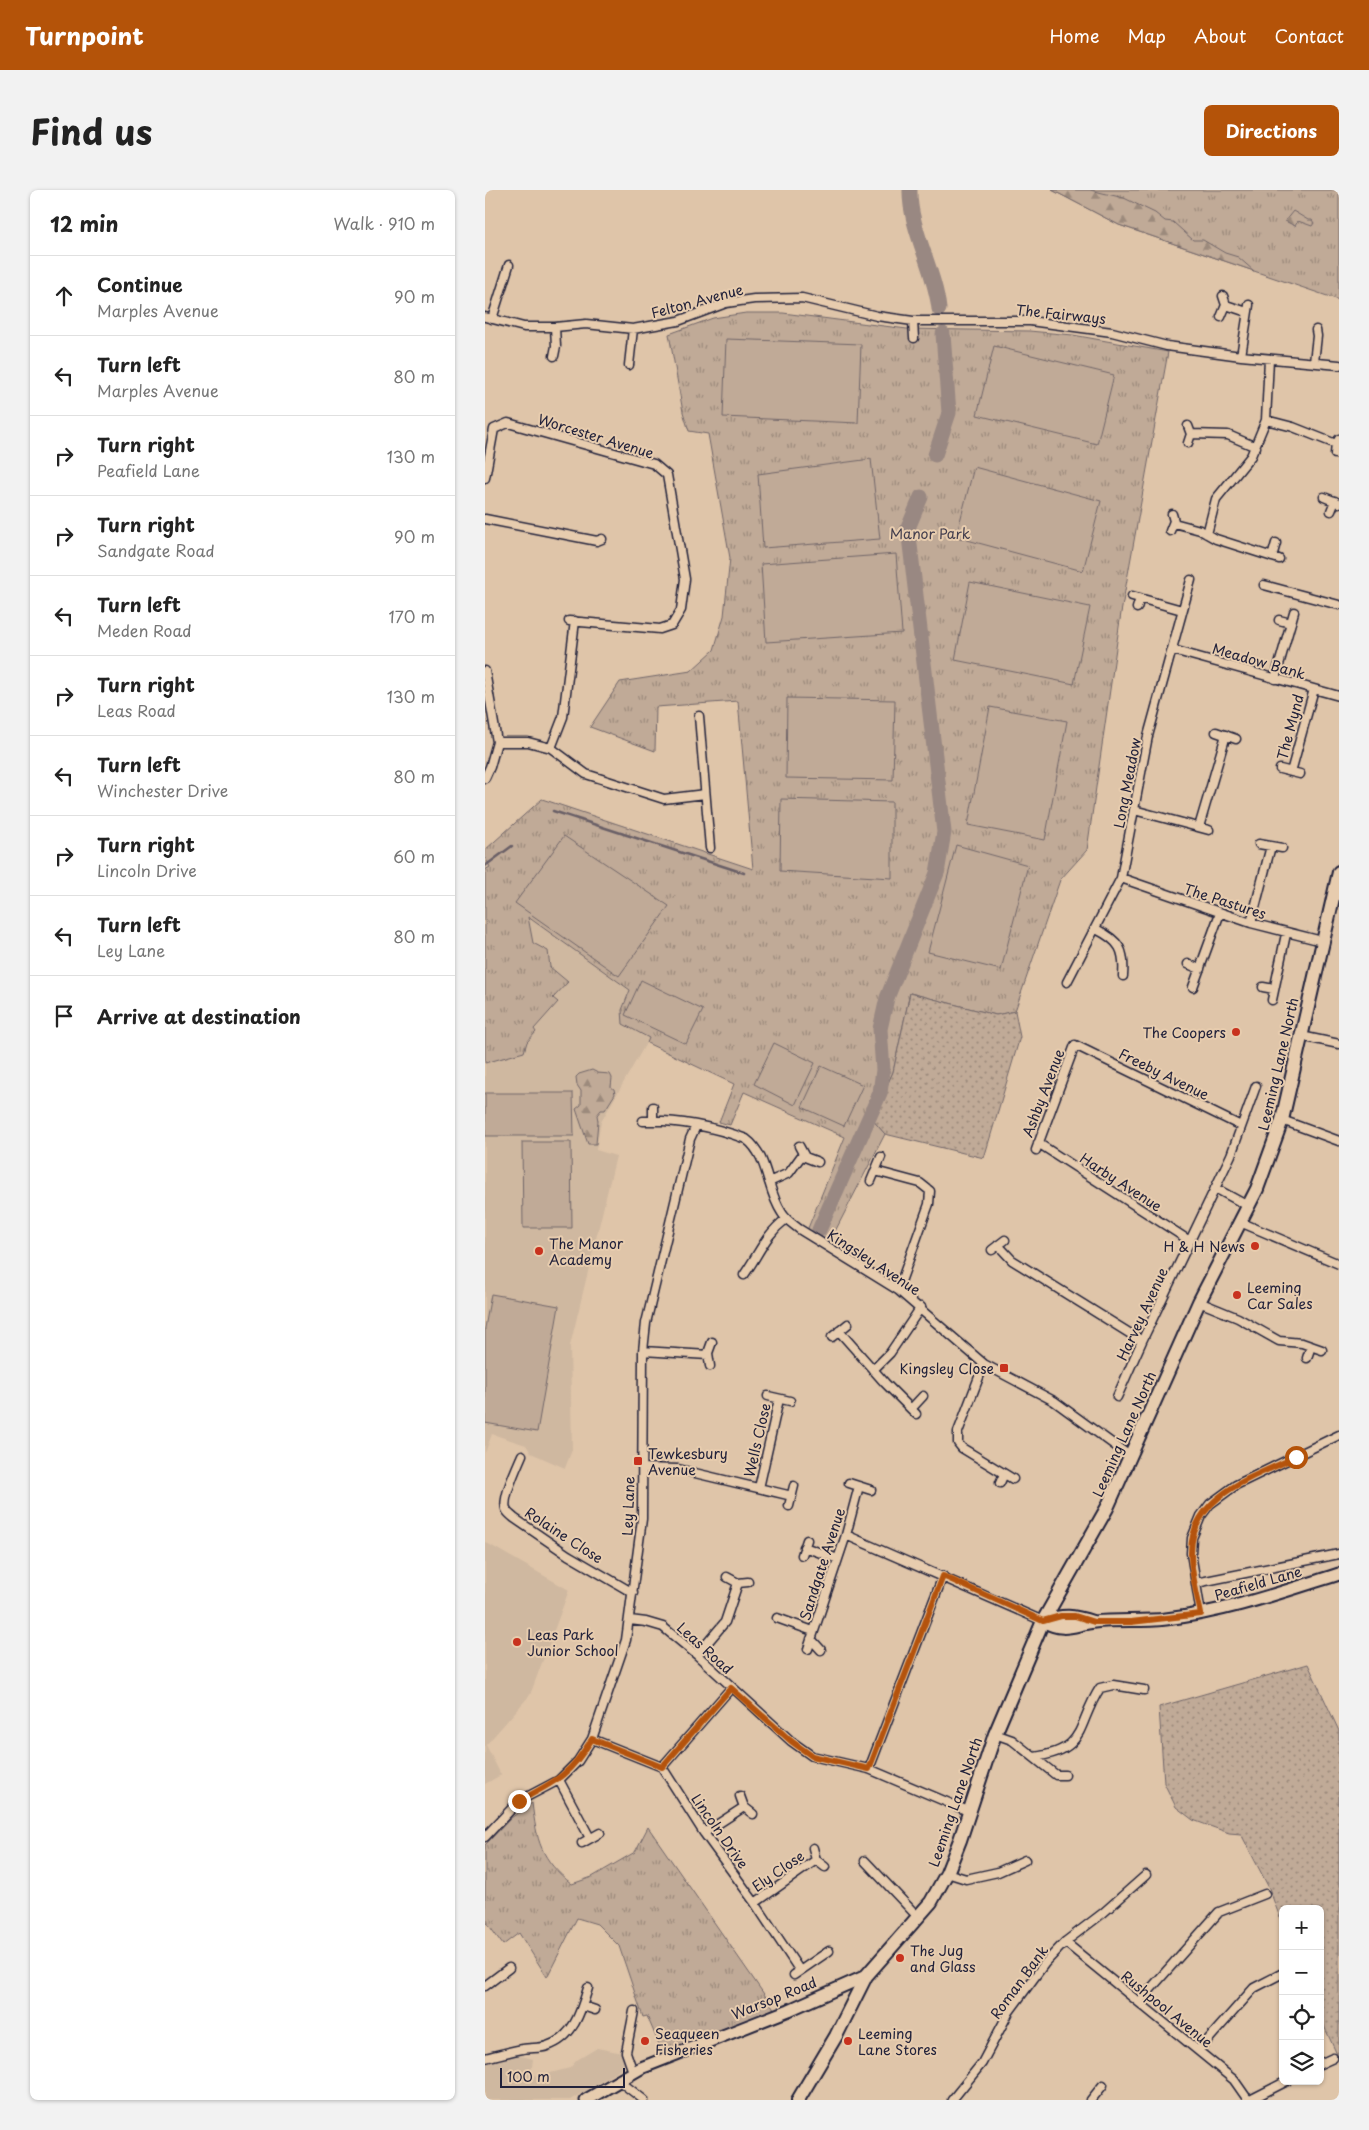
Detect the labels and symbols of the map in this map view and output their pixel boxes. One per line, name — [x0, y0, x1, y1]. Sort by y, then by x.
street label: Felton Avenue — [649, 279, 746, 323]
street label: The Fairways — [1015, 299, 1107, 329]
street label: Worcester Avenue — [536, 408, 657, 464]
park label: Manor Park — [890, 523, 971, 544]
street label: Meadow Bank — [1210, 638, 1309, 684]
street label: The Mynd — [1271, 692, 1309, 762]
street label: Long Meadow — [1108, 736, 1146, 830]
street label: The Pastures — [1181, 878, 1269, 924]
street label: Leeming Lane North — [1252, 995, 1304, 1133]
place label: The Coopers — [1142, 1022, 1226, 1043]
marker: The Coopers — [1230, 1026, 1242, 1038]
street label: Freeby Avenue — [1115, 1043, 1213, 1105]
street label: Ashby Avenue — [1017, 1046, 1070, 1140]
street label: Harby Avenue — [1076, 1148, 1167, 1217]
street label: Kingsley Avenue — [823, 1224, 925, 1300]
place label: The Manor Academy — [549, 1233, 624, 1270]
place label: H & H News — [1163, 1236, 1245, 1257]
marker: H & H News — [1249, 1240, 1261, 1252]
marker: The Manor Academy — [533, 1245, 545, 1257]
street label: Harvey Avenue — [1111, 1263, 1173, 1364]
place label: Leeming Car Sales — [1247, 1277, 1313, 1314]
marker: Leeming Car Sales — [1231, 1289, 1243, 1301]
place label: Kingsley Close — [900, 1358, 994, 1379]
marker: Kingsley Close — [998, 1362, 1010, 1374]
street label: Leeming Lane North — [1087, 1368, 1161, 1500]
street label: Wells Close — [738, 1401, 776, 1479]
place label: Tewkesbury Avenue — [648, 1443, 728, 1480]
route start — [1285, 1446, 1308, 1469]
marker: Tewkesbury Avenue — [632, 1455, 644, 1467]
street label: Ley Lane — [616, 1476, 640, 1536]
street label: Rolaine Close — [521, 1502, 607, 1568]
street label: Sandgate Avenue — [794, 1505, 850, 1623]
street label: Peafield Lane — [1212, 1560, 1304, 1606]
street label: Leas Road — [672, 1617, 738, 1679]
place label: Leas Park Junior School — [527, 1624, 618, 1661]
marker: Leas Park Junior School — [511, 1636, 523, 1648]
street label: Leeming Lane North — [923, 1734, 987, 1870]
street label: Lincoln Drive — [686, 1789, 754, 1873]
route end — [508, 1790, 531, 1813]
street label: Ely Close — [748, 1845, 808, 1897]
place label: The Jug and Glass — [910, 1940, 976, 1977]
street label: Roman Bank — [985, 1940, 1053, 2023]
marker: The Jug and Glass — [894, 1952, 906, 1964]
street label: Rushpool Avenue — [1117, 1966, 1218, 2053]
street label: Warsop Road — [728, 1971, 820, 2025]
place label: Seaqueen Fisheries — [655, 2023, 720, 2060]
place label: Leeming Lane Stores — [858, 2023, 937, 2060]
marker: Seaqueen Fisheries — [639, 2035, 651, 2047]
marker: Leeming Lane Stores — [842, 2035, 854, 2047]
scale bar — [500, 2065, 625, 2088]

